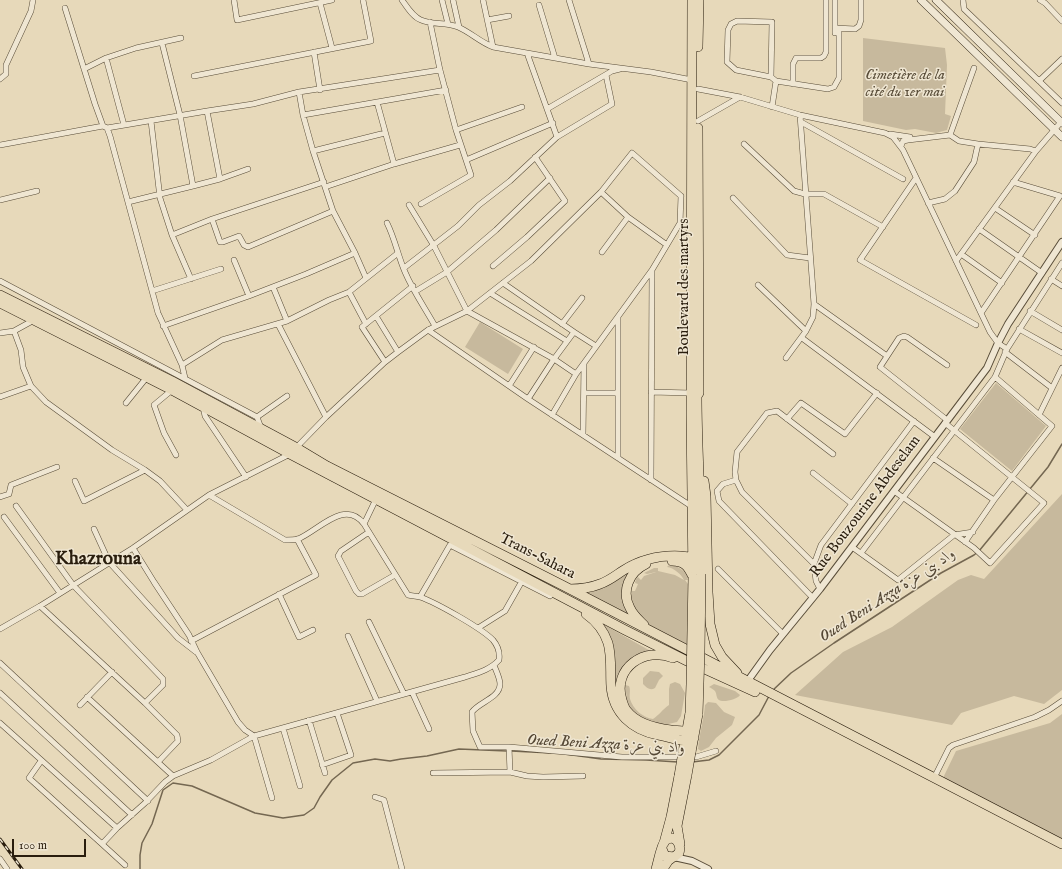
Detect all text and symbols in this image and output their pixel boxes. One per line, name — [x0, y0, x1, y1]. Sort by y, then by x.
park label: Cimetière de la cité du 1er mai — [865, 67, 945, 102]
street label: Boulevard des martyrs — [676, 219, 694, 355]
street label: Rue Bouzourine Abdeselam — [807, 433, 925, 581]
street label: Trans-Sahara — [496, 530, 578, 584]
water label: Oued Beni Azza واد بني عزة — [816, 545, 960, 647]
district label: Khazrouna — [55, 549, 141, 571]
water label: Oued Beni Azza واد بني عزة — [526, 731, 686, 759]
scale bar — [14, 831, 88, 857]
text: 100 m — [19, 838, 47, 853]

